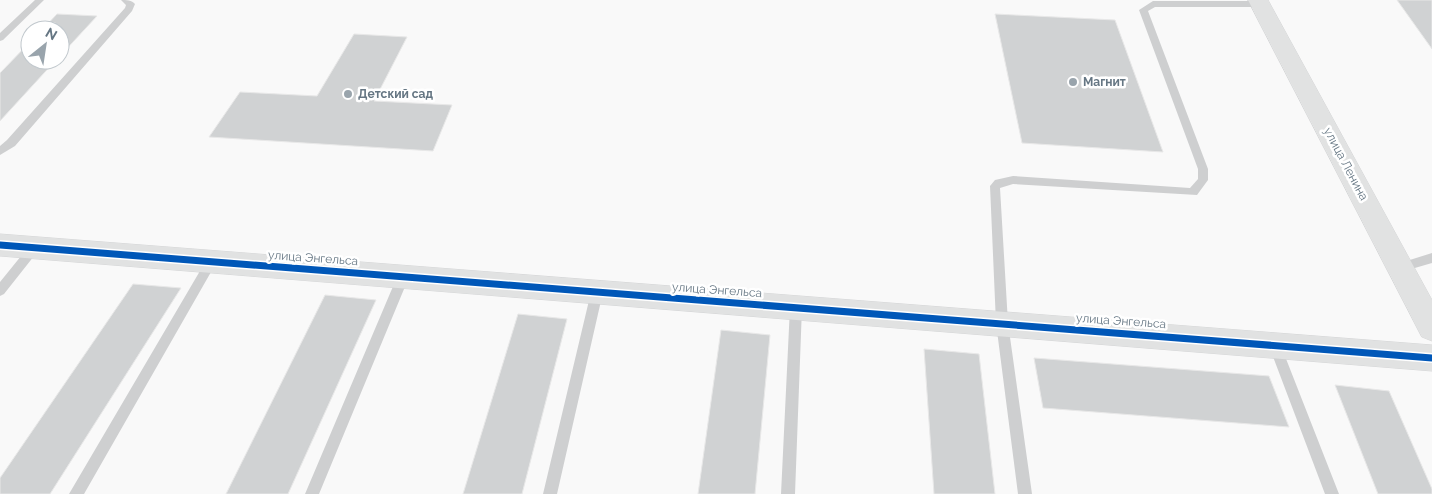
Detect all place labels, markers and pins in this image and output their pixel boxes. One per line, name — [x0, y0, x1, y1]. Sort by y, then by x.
place label: Магнит — [1083, 75, 1126, 89]
marker: Магнит — [1067, 76, 1079, 88]
place label: Детский сад — [358, 87, 433, 101]
marker: Детский сад — [342, 88, 354, 100]

